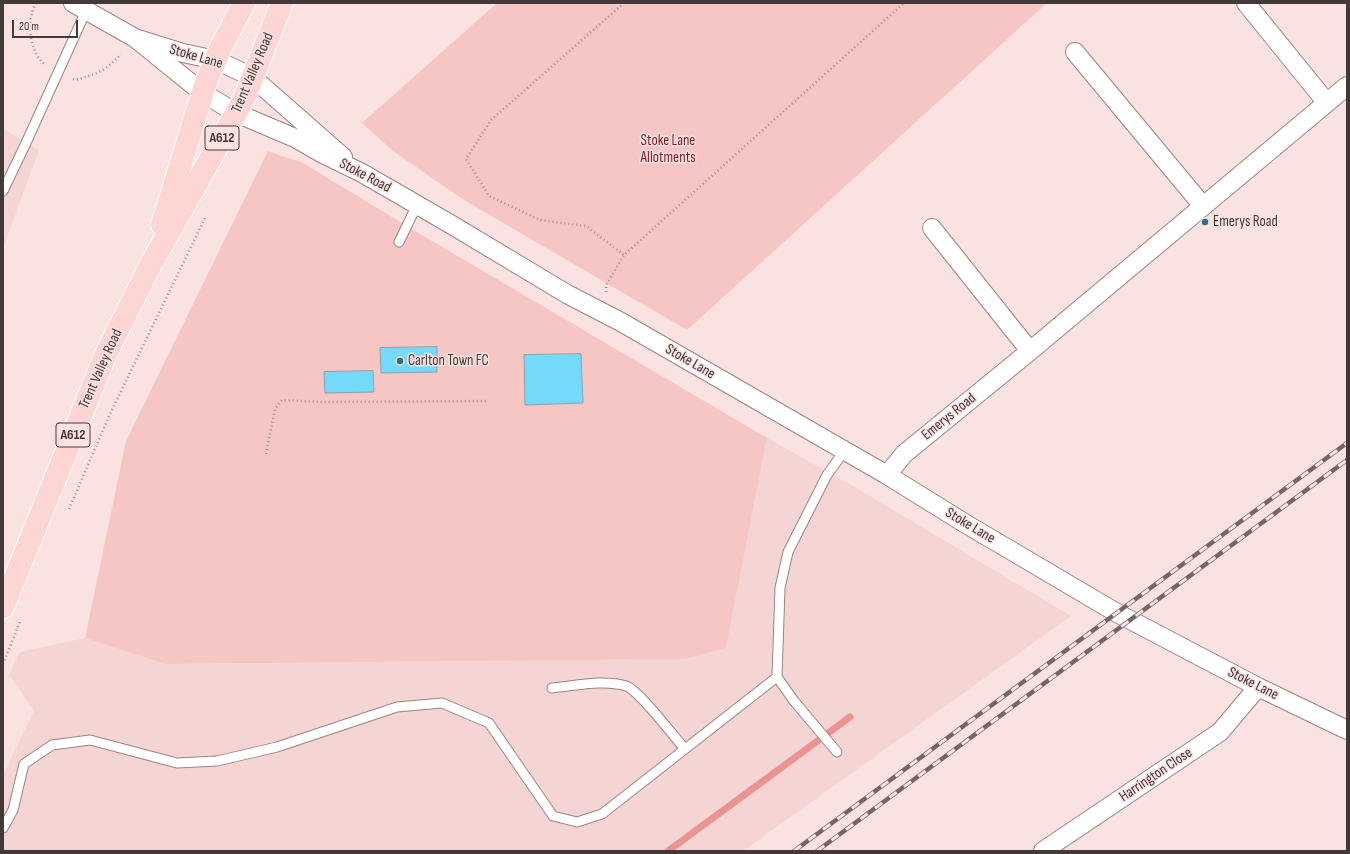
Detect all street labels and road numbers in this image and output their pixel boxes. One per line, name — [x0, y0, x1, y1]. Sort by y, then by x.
street label: Trent Valley Road — [228, 30, 278, 116]
street label: Stoke Lane — [167, 41, 225, 73]
road number: A612 — [205, 126, 239, 150]
street label: Stoke Road — [336, 155, 394, 197]
street label: Trent Valley Road — [75, 326, 127, 412]
street label: Stoke Lane — [662, 341, 718, 383]
street label: Emerys Road — [918, 390, 980, 444]
road number: A612 — [56, 423, 90, 447]
street label: Stoke Lane — [942, 504, 998, 548]
street label: Stoke Lane — [1225, 664, 1281, 704]
street label: Harrington Close — [1116, 744, 1196, 806]

